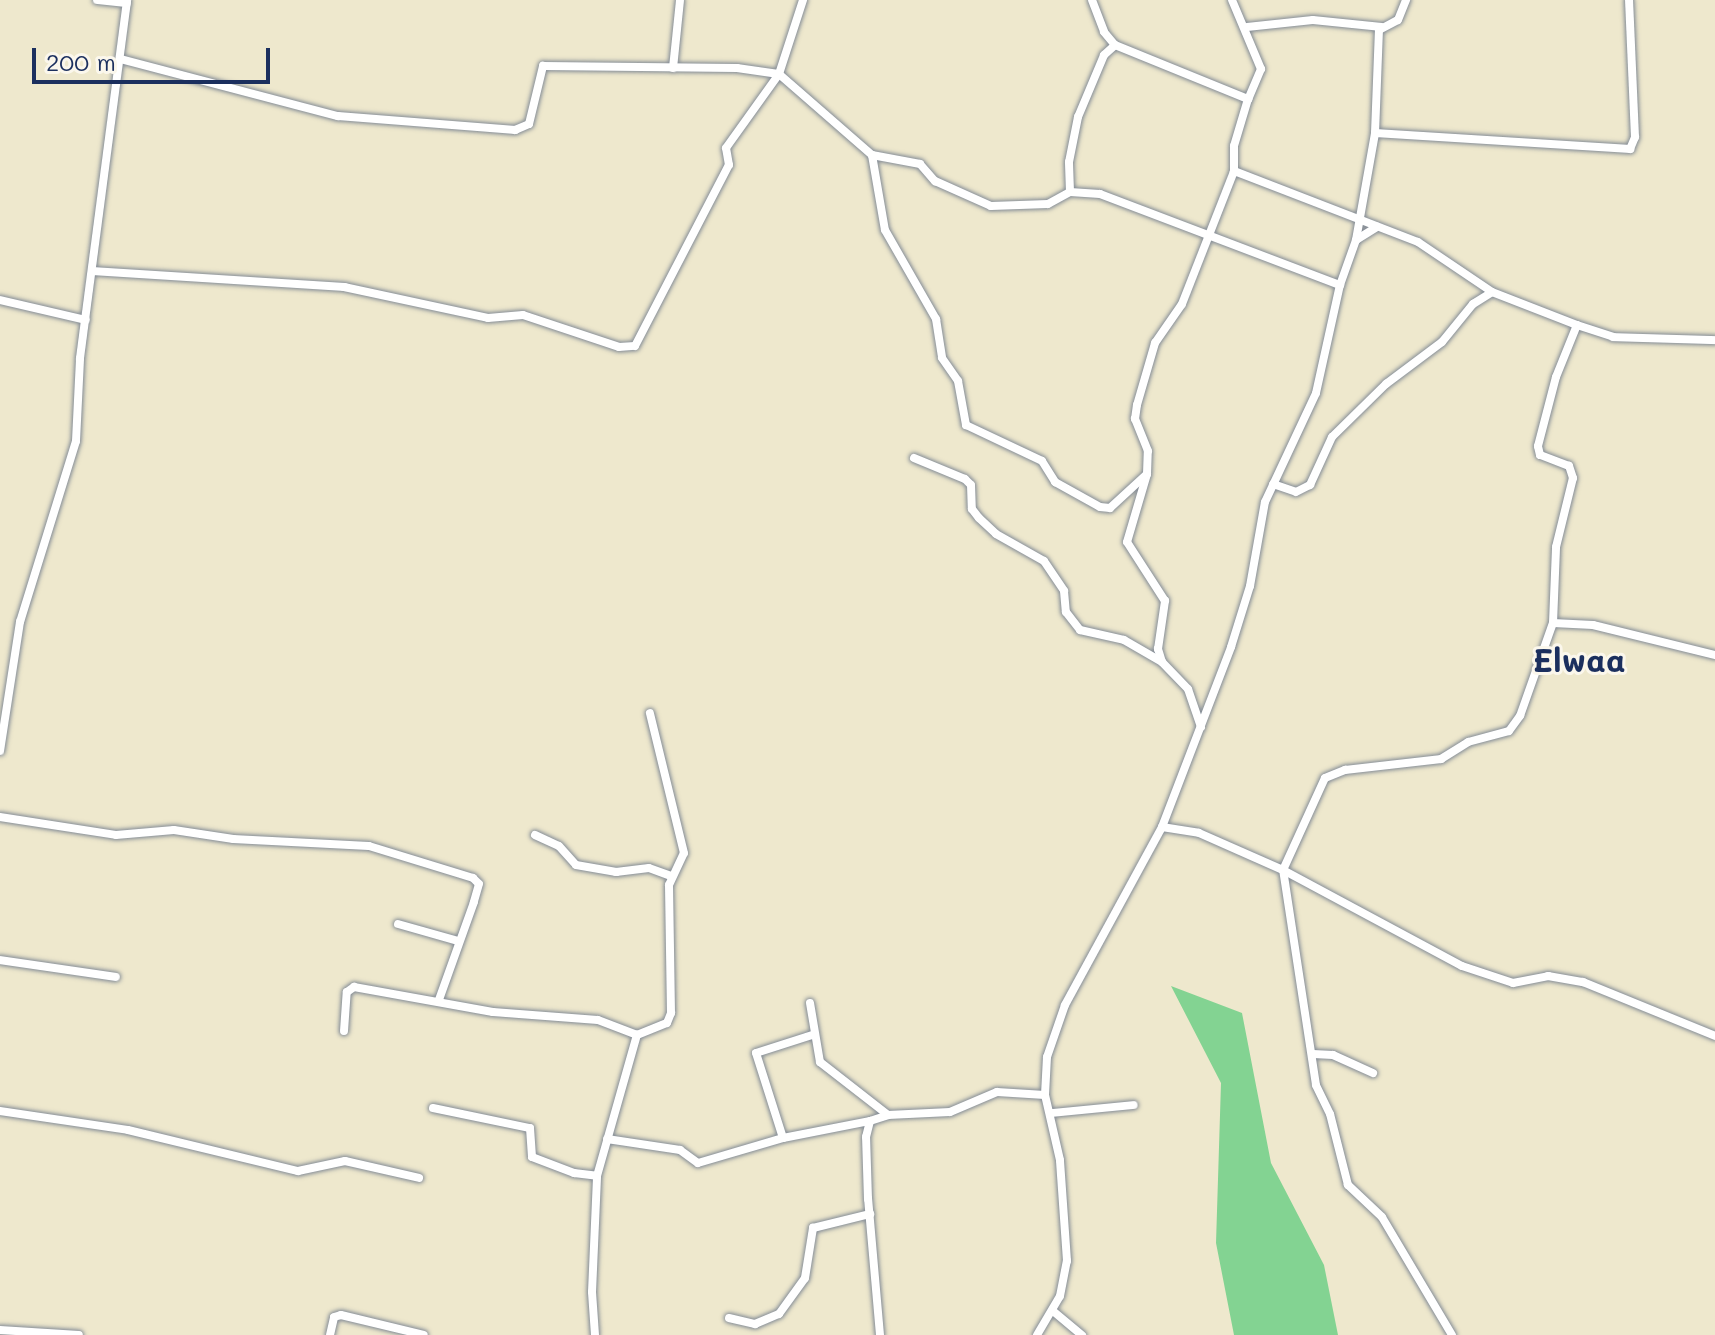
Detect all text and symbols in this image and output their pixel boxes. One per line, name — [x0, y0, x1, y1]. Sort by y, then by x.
scale bar — [36, 32, 274, 82]
text: 200 m — [46, 46, 116, 77]
district label: Elwaa — [1532, 640, 1626, 678]

